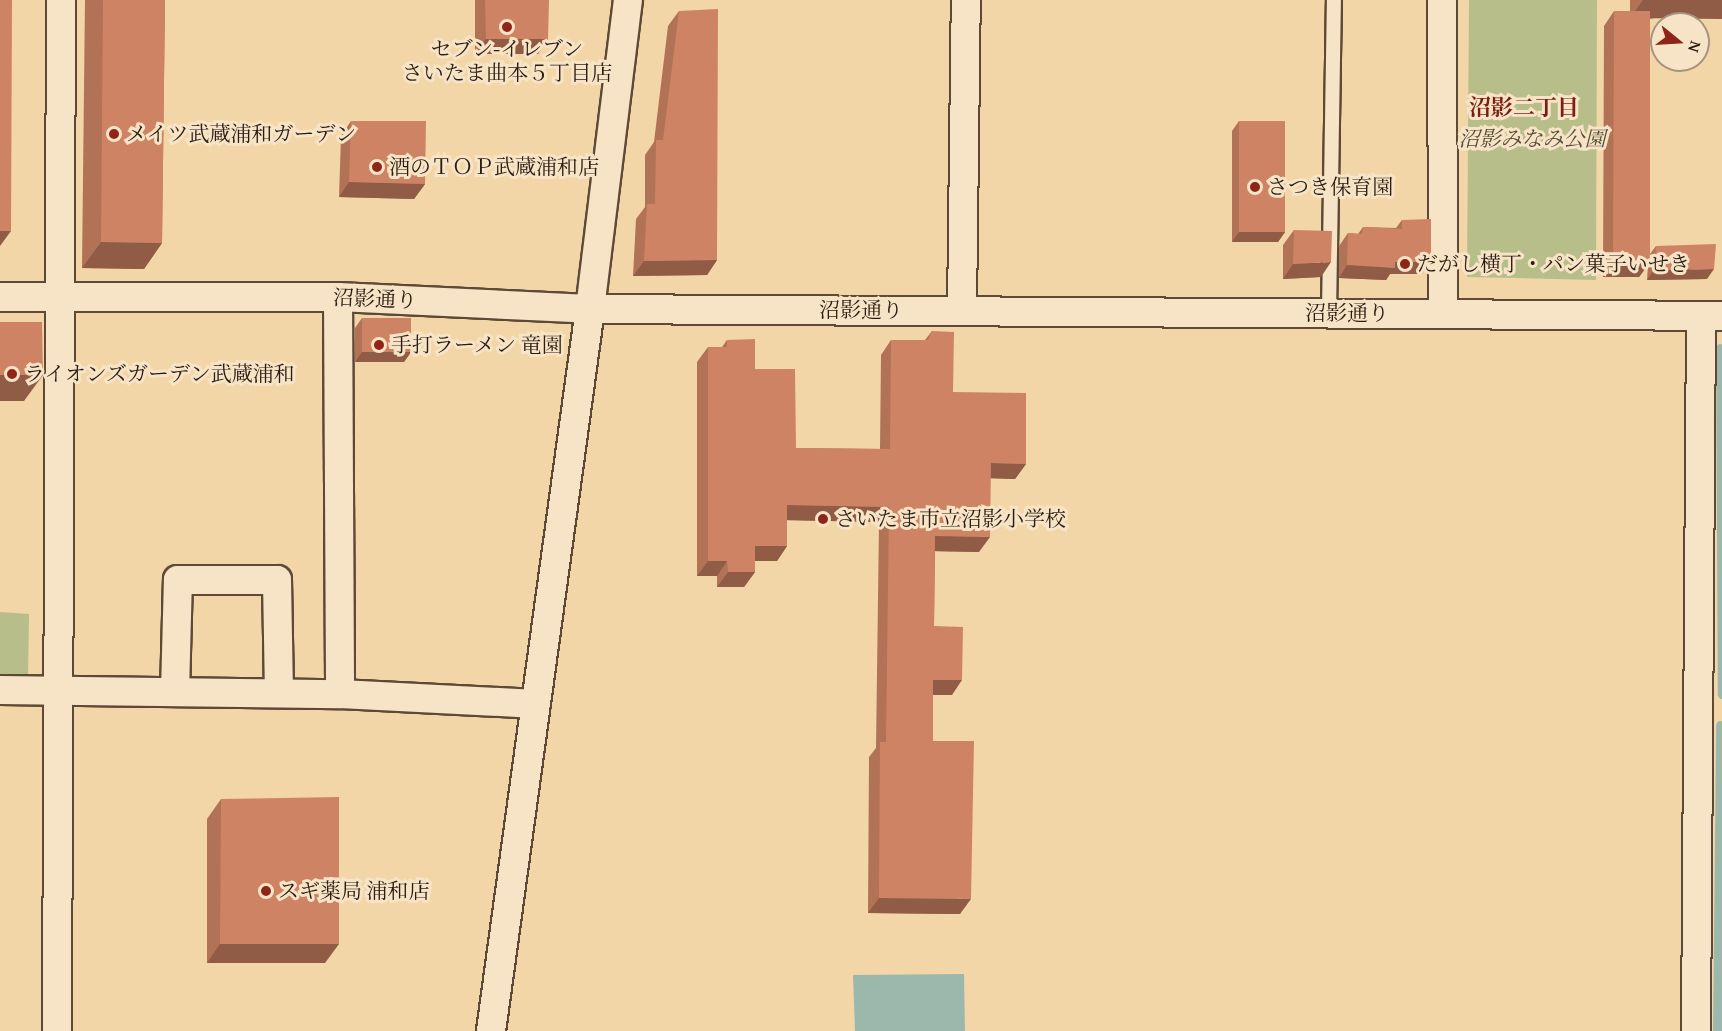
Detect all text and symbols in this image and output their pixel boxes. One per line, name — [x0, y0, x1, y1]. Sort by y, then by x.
north arrow — [1650, 12, 1710, 72]
marker: セブン-イレブン さいたま曲本５丁目店 — [500, 20, 514, 34]
place label: セブン-イレブン さいたま曲本５丁目店 — [402, 36, 612, 86]
text: N — [1682, 38, 1708, 56]
district label: 沼影二丁目 — [1469, 95, 1579, 121]
place label: メイツ武蔵浦和ガーデン — [126, 121, 357, 147]
park label: 沼影みなみ公園 — [1459, 126, 1605, 152]
marker: メイツ武蔵浦和ガーデン — [107, 127, 121, 141]
place label: 酒のＴＯＰ武蔵浦和店 — [389, 154, 599, 180]
marker: 酒のＴＯＰ武蔵浦和店 — [370, 160, 384, 174]
place label: さつき保育園 — [1267, 174, 1393, 200]
marker: さつき保育園 — [1248, 180, 1262, 194]
place label: だがし横丁・パン菓子いせき — [1417, 251, 1690, 277]
marker: だがし横丁・パン菓子いせき — [1398, 257, 1412, 271]
street label: 沼影通り — [333, 285, 417, 313]
street label: 沼影通り — [819, 297, 903, 323]
street label: 沼影通り — [1305, 300, 1389, 326]
place label: 手打ラーメン 竜園 — [391, 332, 564, 358]
marker: 手打ラーメン 竜園 — [372, 338, 386, 352]
place label: ライオンズガーデン武蔵浦和 — [24, 361, 297, 387]
marker: ライオンズガーデン武蔵浦和 — [5, 367, 19, 381]
place label: さいたま市立沼影小学校 — [835, 506, 1066, 532]
marker: さいたま市立沼影小学校 — [816, 512, 830, 526]
place label: スギ薬局 浦和店 — [278, 878, 430, 904]
marker: スギ薬局 浦和店 — [259, 884, 273, 898]

